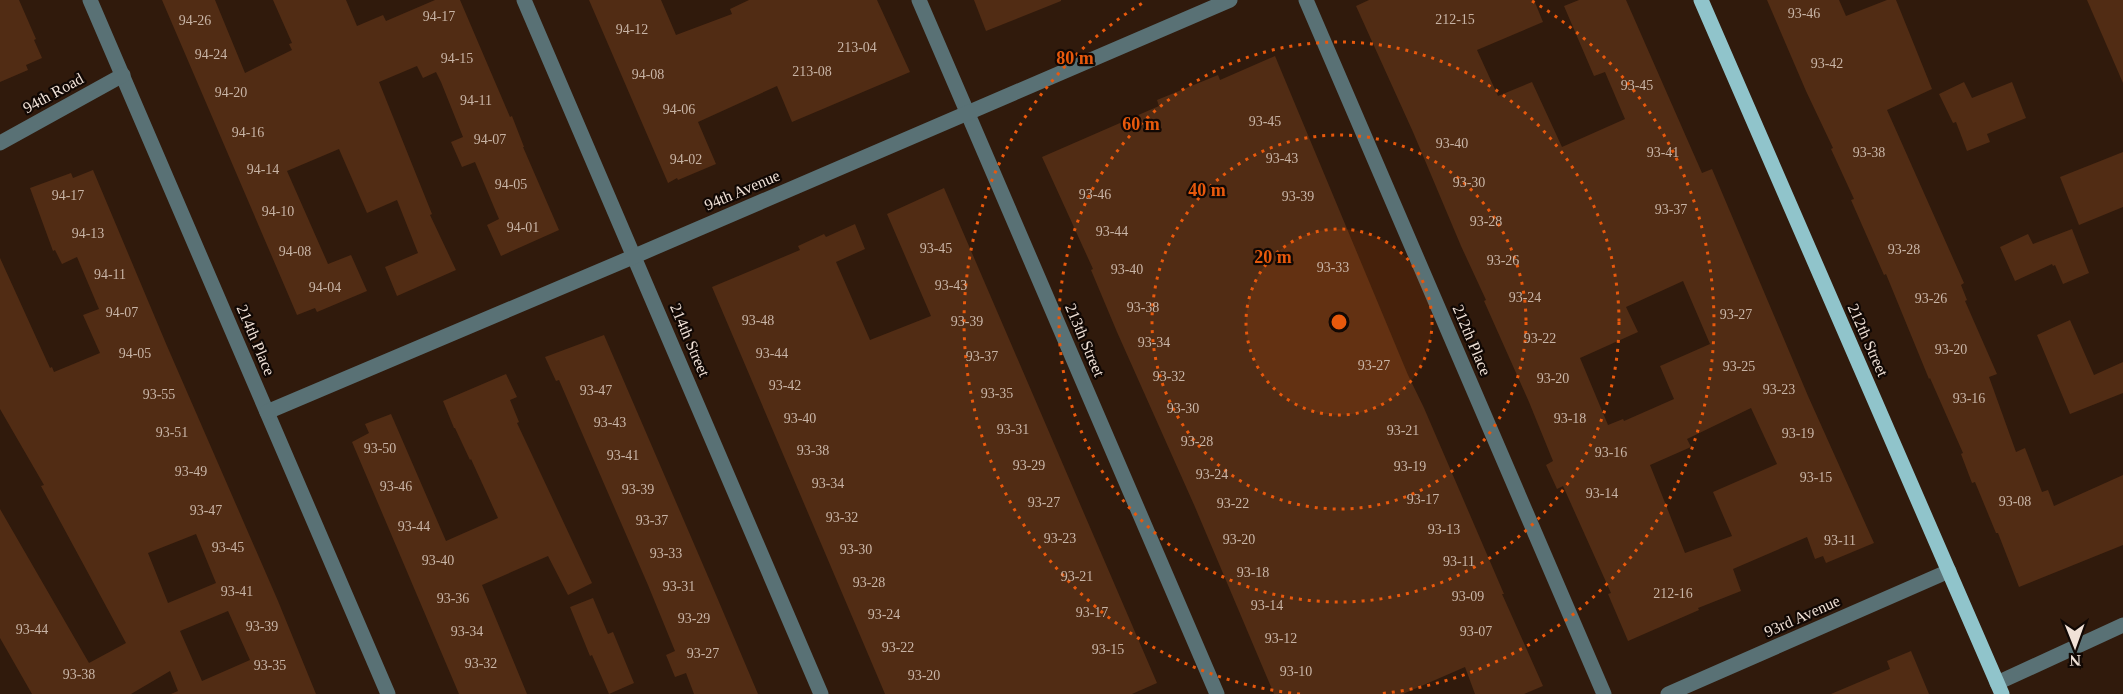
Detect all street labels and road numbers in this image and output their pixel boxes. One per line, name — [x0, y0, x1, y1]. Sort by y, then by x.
street label: 94th Road — [20, 70, 86, 116]
street label: 94th Avenue — [702, 167, 782, 213]
street label: 214th Street — [667, 301, 713, 380]
street label: 213th Street — [1062, 301, 1108, 380]
street label: 212th Street — [1844, 301, 1892, 379]
street label: 214th Place — [234, 302, 278, 378]
street label: 212th Place — [1450, 302, 1494, 378]
street label: 93rd Avenue — [1762, 592, 1842, 640]

